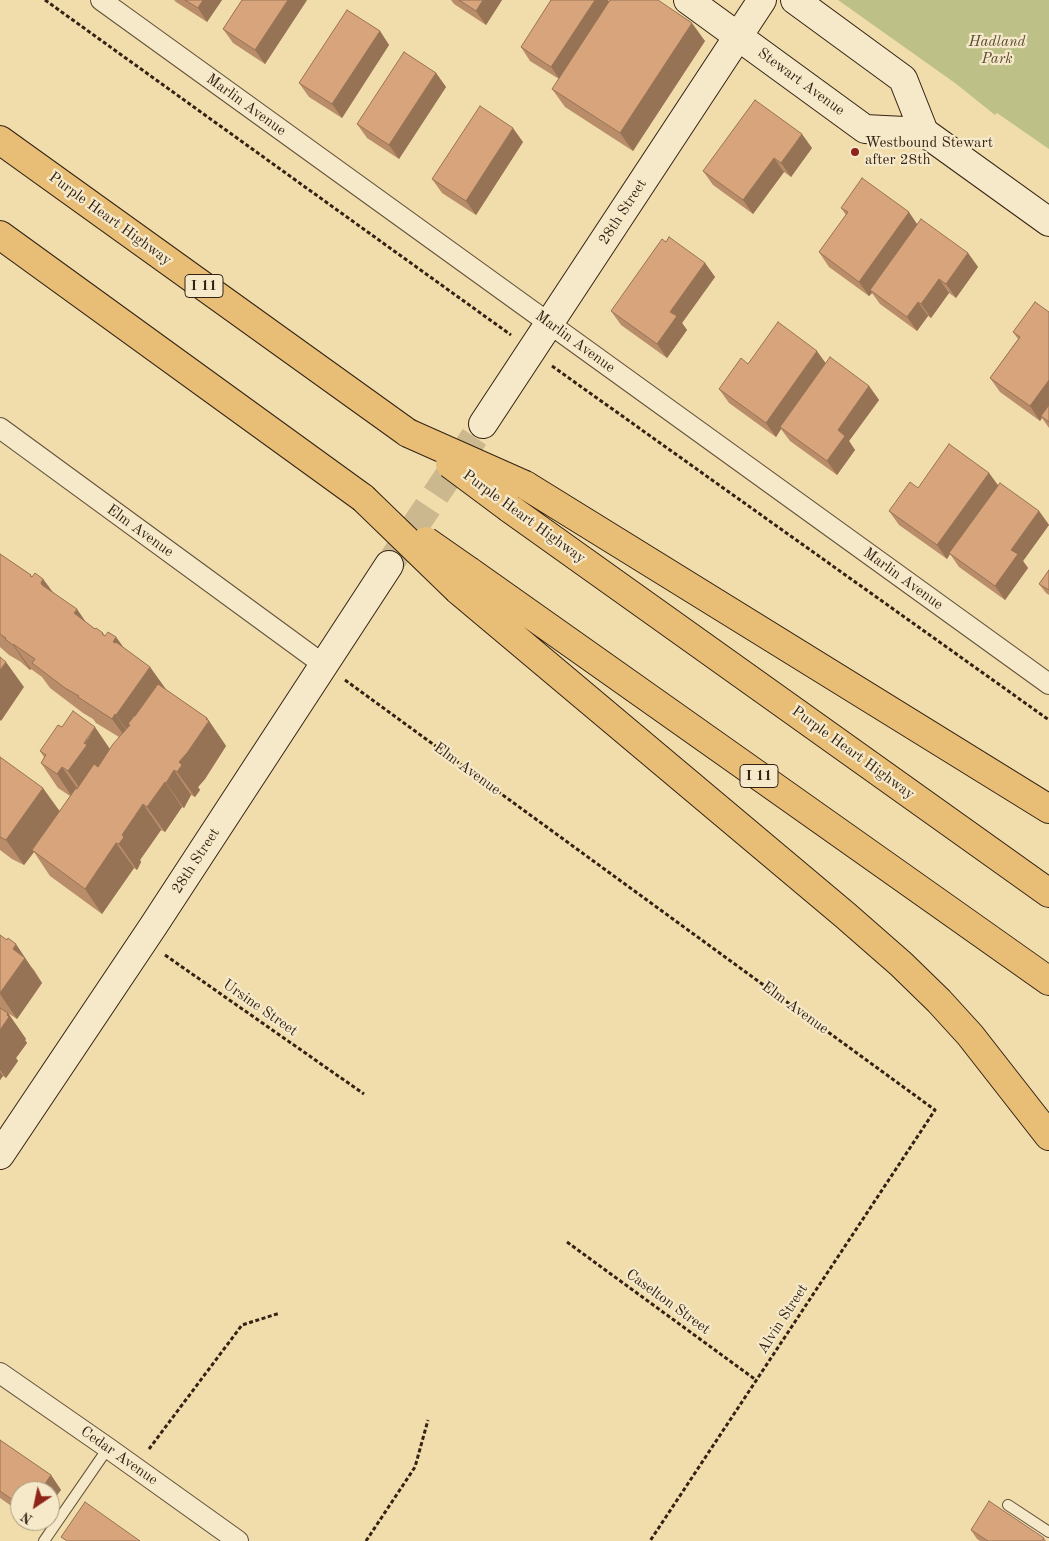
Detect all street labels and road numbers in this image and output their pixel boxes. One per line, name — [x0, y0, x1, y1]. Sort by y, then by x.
street label: Stewart Avenue — [754, 44, 848, 120]
street label: Marlin Avenue — [203, 70, 289, 140]
street label: Purple Heart Highway — [45, 168, 175, 270]
street label: 28th Street — [595, 176, 651, 248]
road number: I 11 — [185, 274, 223, 298]
street label: Marlin Avenue — [532, 307, 618, 377]
street label: Purple Heart Highway — [459, 466, 589, 568]
street label: Elm Avenue — [103, 501, 177, 561]
street label: Marlin Avenue — [860, 544, 946, 614]
street label: Purple Heart Highway — [788, 702, 918, 804]
street label: Elm Avenue — [430, 739, 504, 799]
road number: I 11 — [740, 764, 778, 788]
street label: 28th Street — [168, 825, 224, 897]
street label: Ursine Street — [219, 976, 301, 1040]
street label: Elm Avenue — [758, 978, 832, 1038]
street label: Caselton Street — [622, 1265, 714, 1339]
street label: Alvin Street — [754, 1281, 812, 1357]
street label: Cedar Avenue — [77, 1423, 161, 1489]

